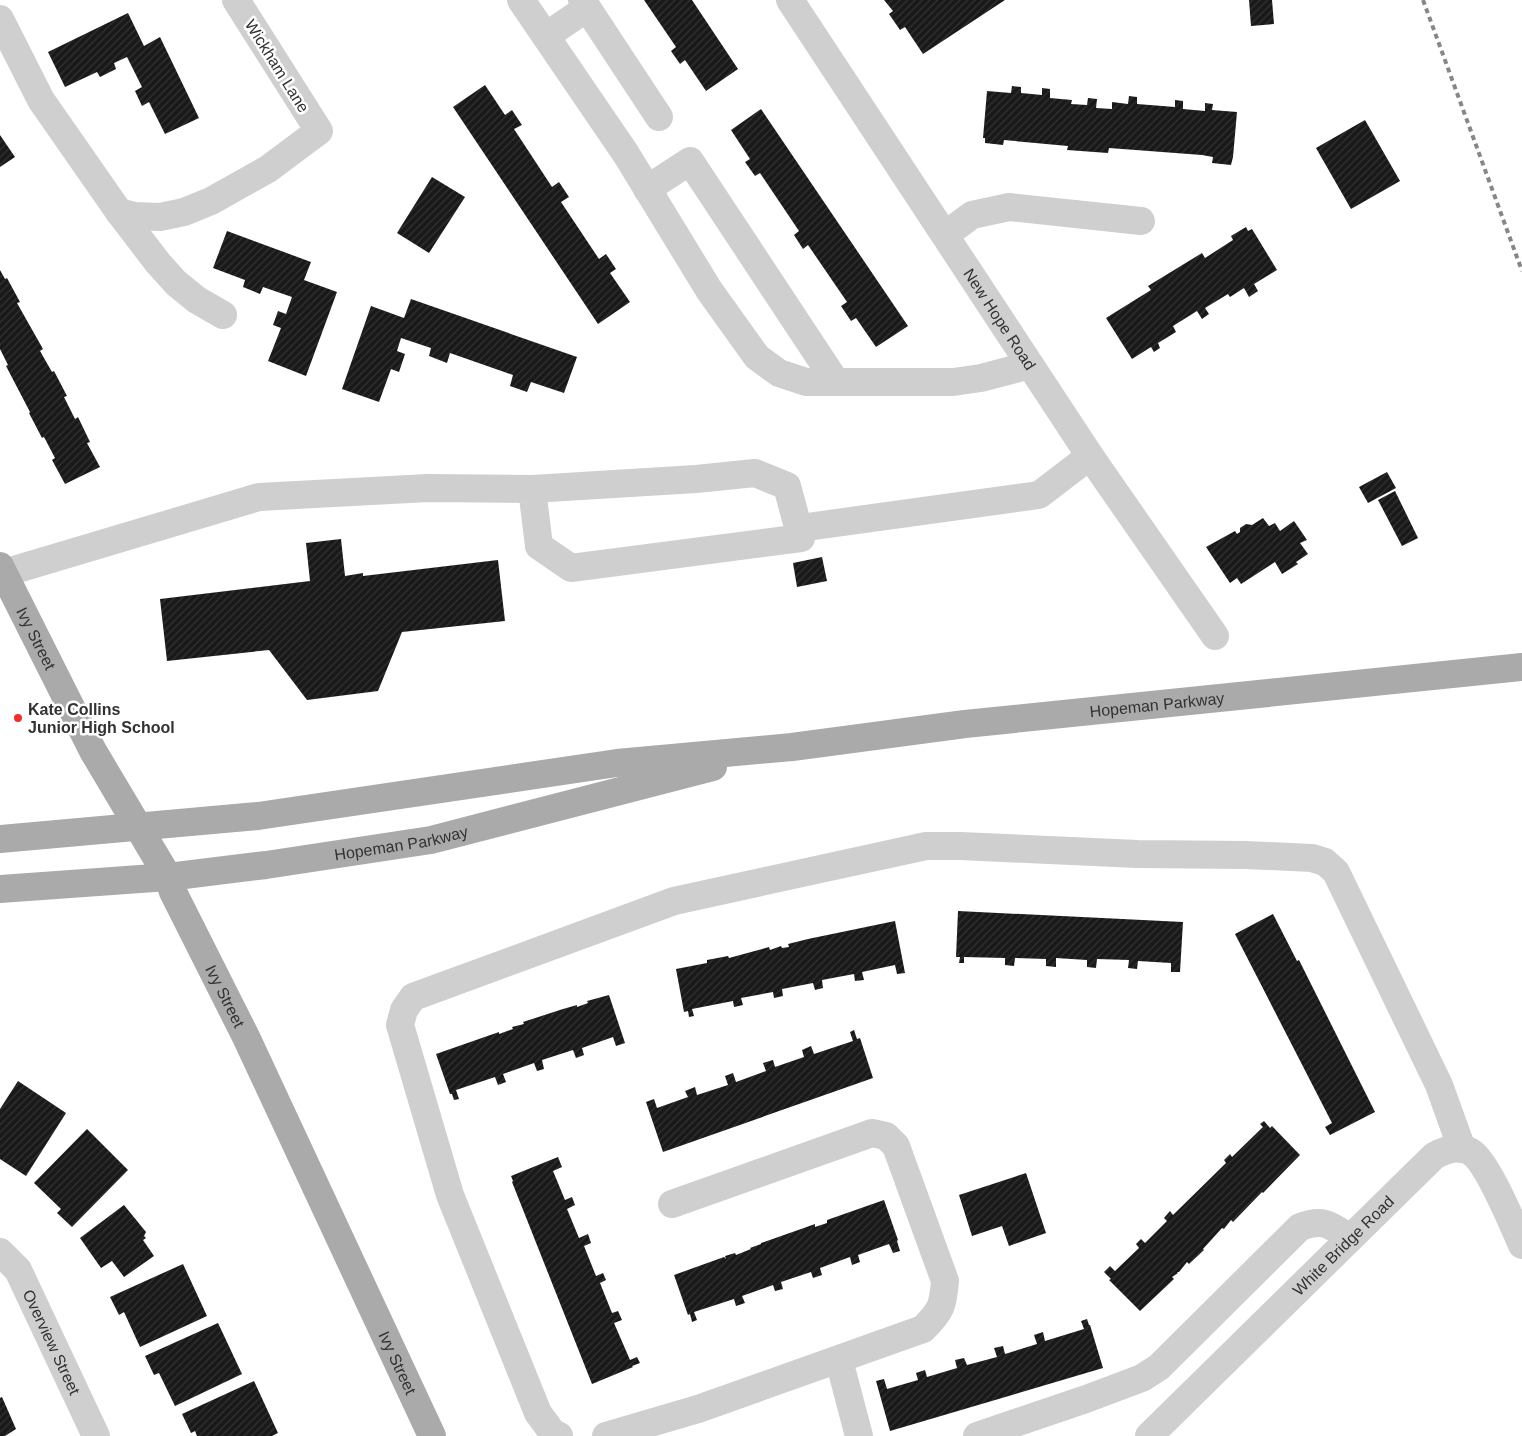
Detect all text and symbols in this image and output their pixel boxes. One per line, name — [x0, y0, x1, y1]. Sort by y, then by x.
street label: Wickham Lane — [242, 17, 312, 115]
street label: New Hope Road — [961, 265, 1039, 373]
street label: Ivy Street — [14, 604, 59, 673]
street label: Hopeman Parkway — [1089, 689, 1225, 720]
place label: Kate Collins Junior High School — [28, 701, 175, 736]
marker: Kate Collins Junior High School — [12, 712, 24, 724]
street label: Hopeman Parkway — [333, 822, 470, 863]
street label: Ivy Street — [203, 962, 248, 1031]
street label: White Bridge Road — [1289, 1192, 1397, 1299]
street label: Overview Street — [20, 1287, 84, 1398]
street label: Ivy Street — [376, 1328, 420, 1397]

